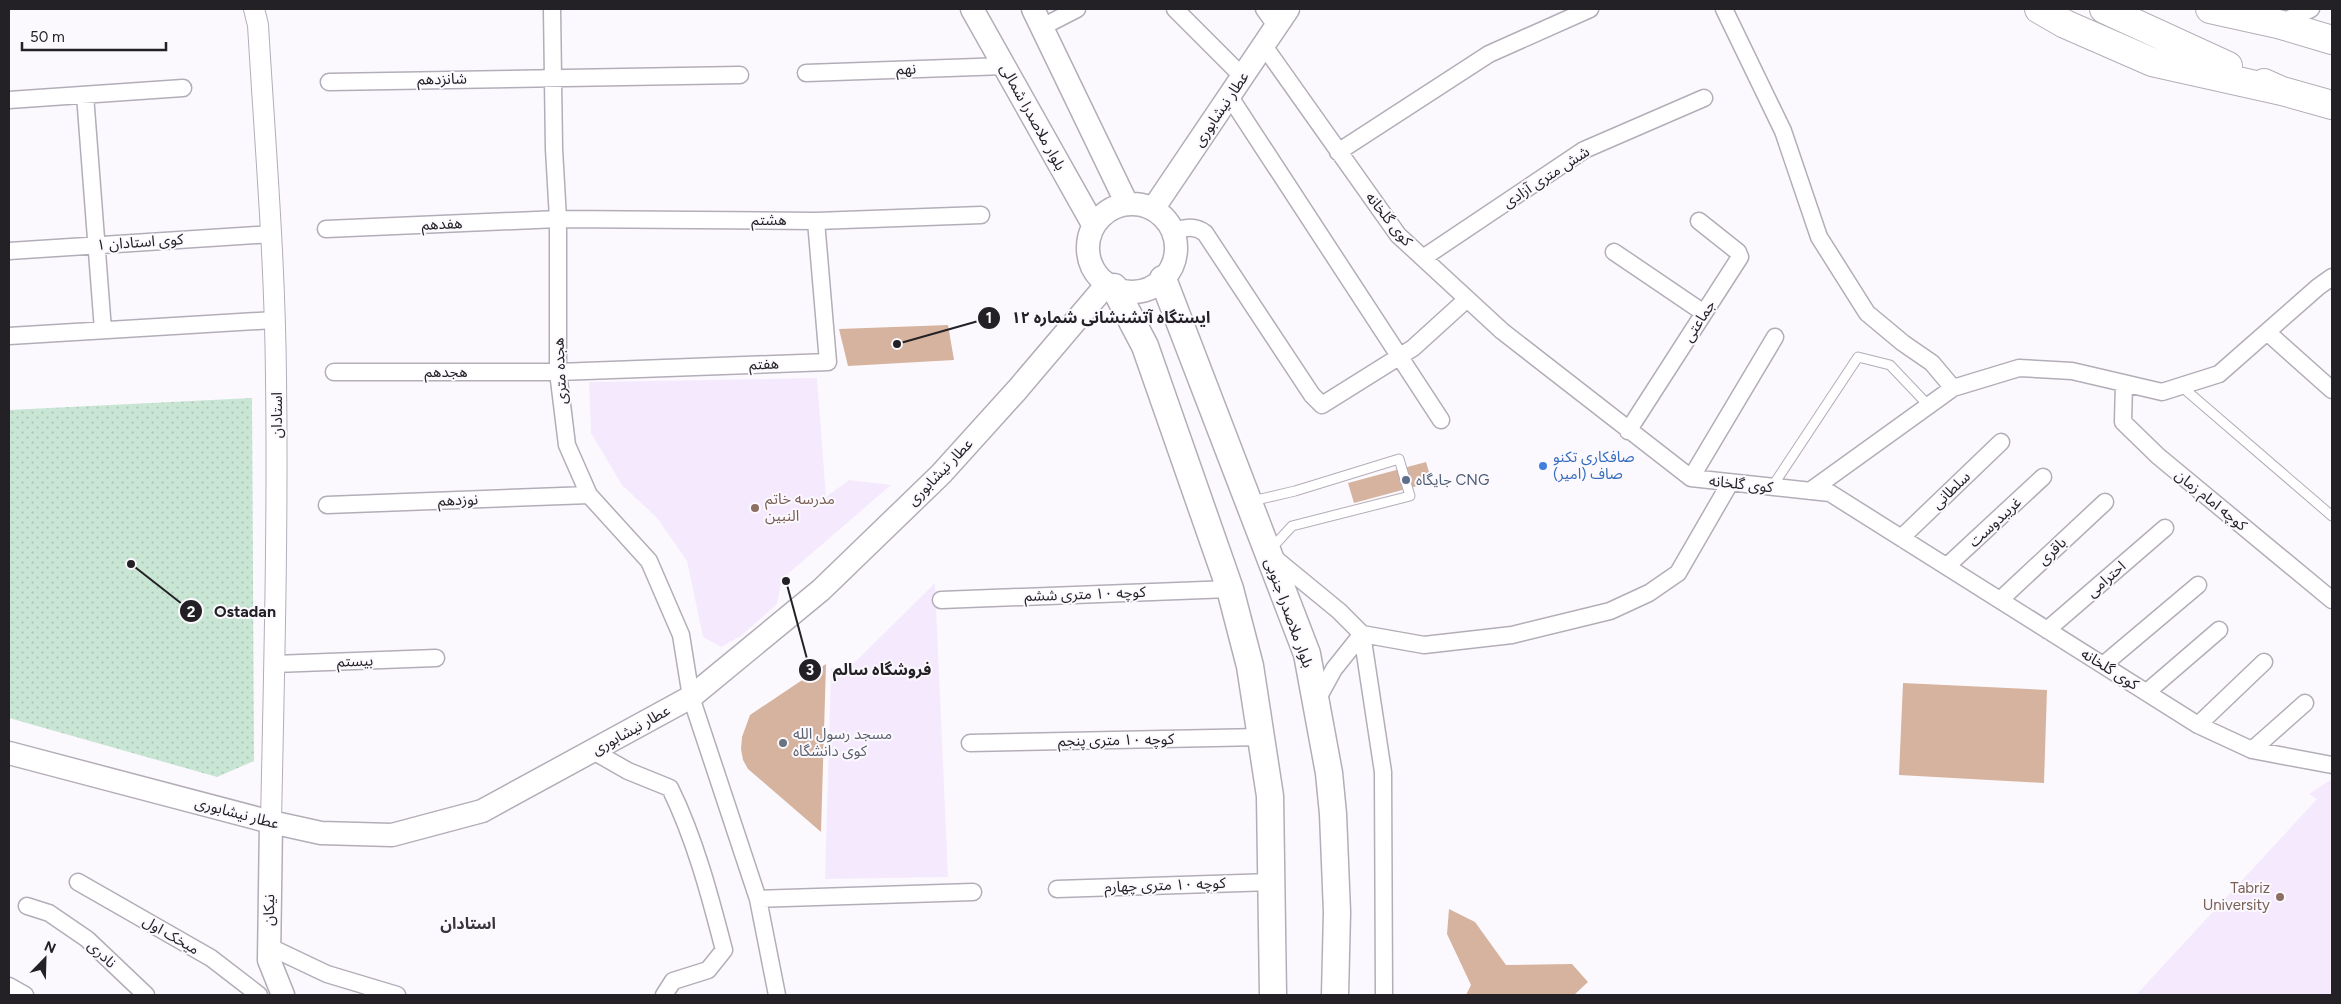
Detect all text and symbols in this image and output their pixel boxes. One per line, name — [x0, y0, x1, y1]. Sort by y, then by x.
scale bar — [22, 20, 166, 52]
text: 50 m — [30, 28, 65, 46]
street label: نهم — [896, 60, 916, 80]
street label: بلوار ملاصدرا شمالی — [996, 61, 1070, 173]
street label: عطار نیشابوری — [1189, 68, 1253, 150]
street label: شانزدهم — [417, 70, 467, 90]
street label: شش متری آزادی — [1499, 142, 1593, 212]
street label: کوی گلخانه — [1362, 188, 1417, 250]
street label: هشتم — [751, 211, 787, 231]
street label: هفدهم — [421, 214, 463, 236]
street label: کوی استادان ۱ — [96, 230, 185, 254]
street label: جماعتی — [1679, 297, 1719, 345]
callout: ایستگاه آتشنشانی شماره ۱۲ — [977, 302, 1221, 333]
text: ایستگاه آتشنشانی شماره ۱۲ — [1012, 308, 1210, 327]
text: 1 — [986, 309, 992, 327]
street label: هجده متری — [549, 337, 571, 405]
street label: هفتم — [749, 354, 779, 376]
street label: هجدهم — [424, 363, 468, 383]
street label: استادان — [268, 392, 286, 438]
street label: عطار نیشابوری — [903, 434, 977, 509]
place label: صافکاری تکنو صاف (امیر) — [1553, 448, 1635, 483]
marker: صافکاری تکنو صاف (امیر) — [1537, 460, 1549, 472]
street label: کوچه امام زمان — [2170, 466, 2251, 537]
street label: سلطانی — [1928, 467, 1974, 513]
place label: جایگاه CNG — [1416, 471, 1489, 489]
street label: کوی گلخانه — [1708, 472, 1775, 496]
marker: جایگاه CNG — [1400, 474, 1412, 486]
street label: نوزدهم — [438, 490, 479, 512]
place label: مدرسه خاتم النبین — [765, 490, 835, 525]
street label: غریبدوست — [1965, 493, 2025, 551]
marker: مدرسه خاتم النبین — [749, 502, 761, 514]
street label: باقری — [2034, 533, 2070, 569]
street label: بلوار ملاصدرا جنوبی — [1261, 556, 1317, 670]
street label: احترامی — [2083, 557, 2129, 601]
street label: کوچه ۱۰ متری ششم — [1024, 583, 1147, 607]
callout: Ostadan — [179, 596, 286, 627]
text: Ostadan — [214, 602, 276, 621]
text: 2 — [187, 603, 196, 621]
street label: کوی گلخانه — [2078, 644, 2143, 694]
street label: بیستم — [336, 651, 374, 673]
callout: فروشگاه سالم — [798, 654, 941, 685]
text: فروشگاه سالم — [833, 660, 931, 682]
text: 3 — [806, 661, 814, 679]
street label: عطار نیشابوری — [589, 701, 674, 759]
place label: مسجد رسول الله کوی دانشگاه — [793, 725, 892, 760]
street label: کوچه ۱۰ متری پنجم — [1058, 730, 1175, 752]
marker: مسجد رسول الله کوی دانشگاه — [777, 737, 789, 749]
street label: عطار نیشابوری — [193, 793, 282, 833]
street label: کوچه ۱۰ متری چهارم — [1104, 874, 1227, 898]
place label: Tabriz University — [2203, 879, 2270, 914]
marker: Tabriz University — [2274, 891, 2286, 903]
street label: نیکان — [260, 894, 278, 926]
street label: میخک اول — [140, 912, 202, 958]
district label: استادان — [440, 914, 496, 933]
north arrow — [20, 934, 70, 984]
street label: نادری — [84, 936, 120, 972]
text: N — [42, 938, 58, 957]

